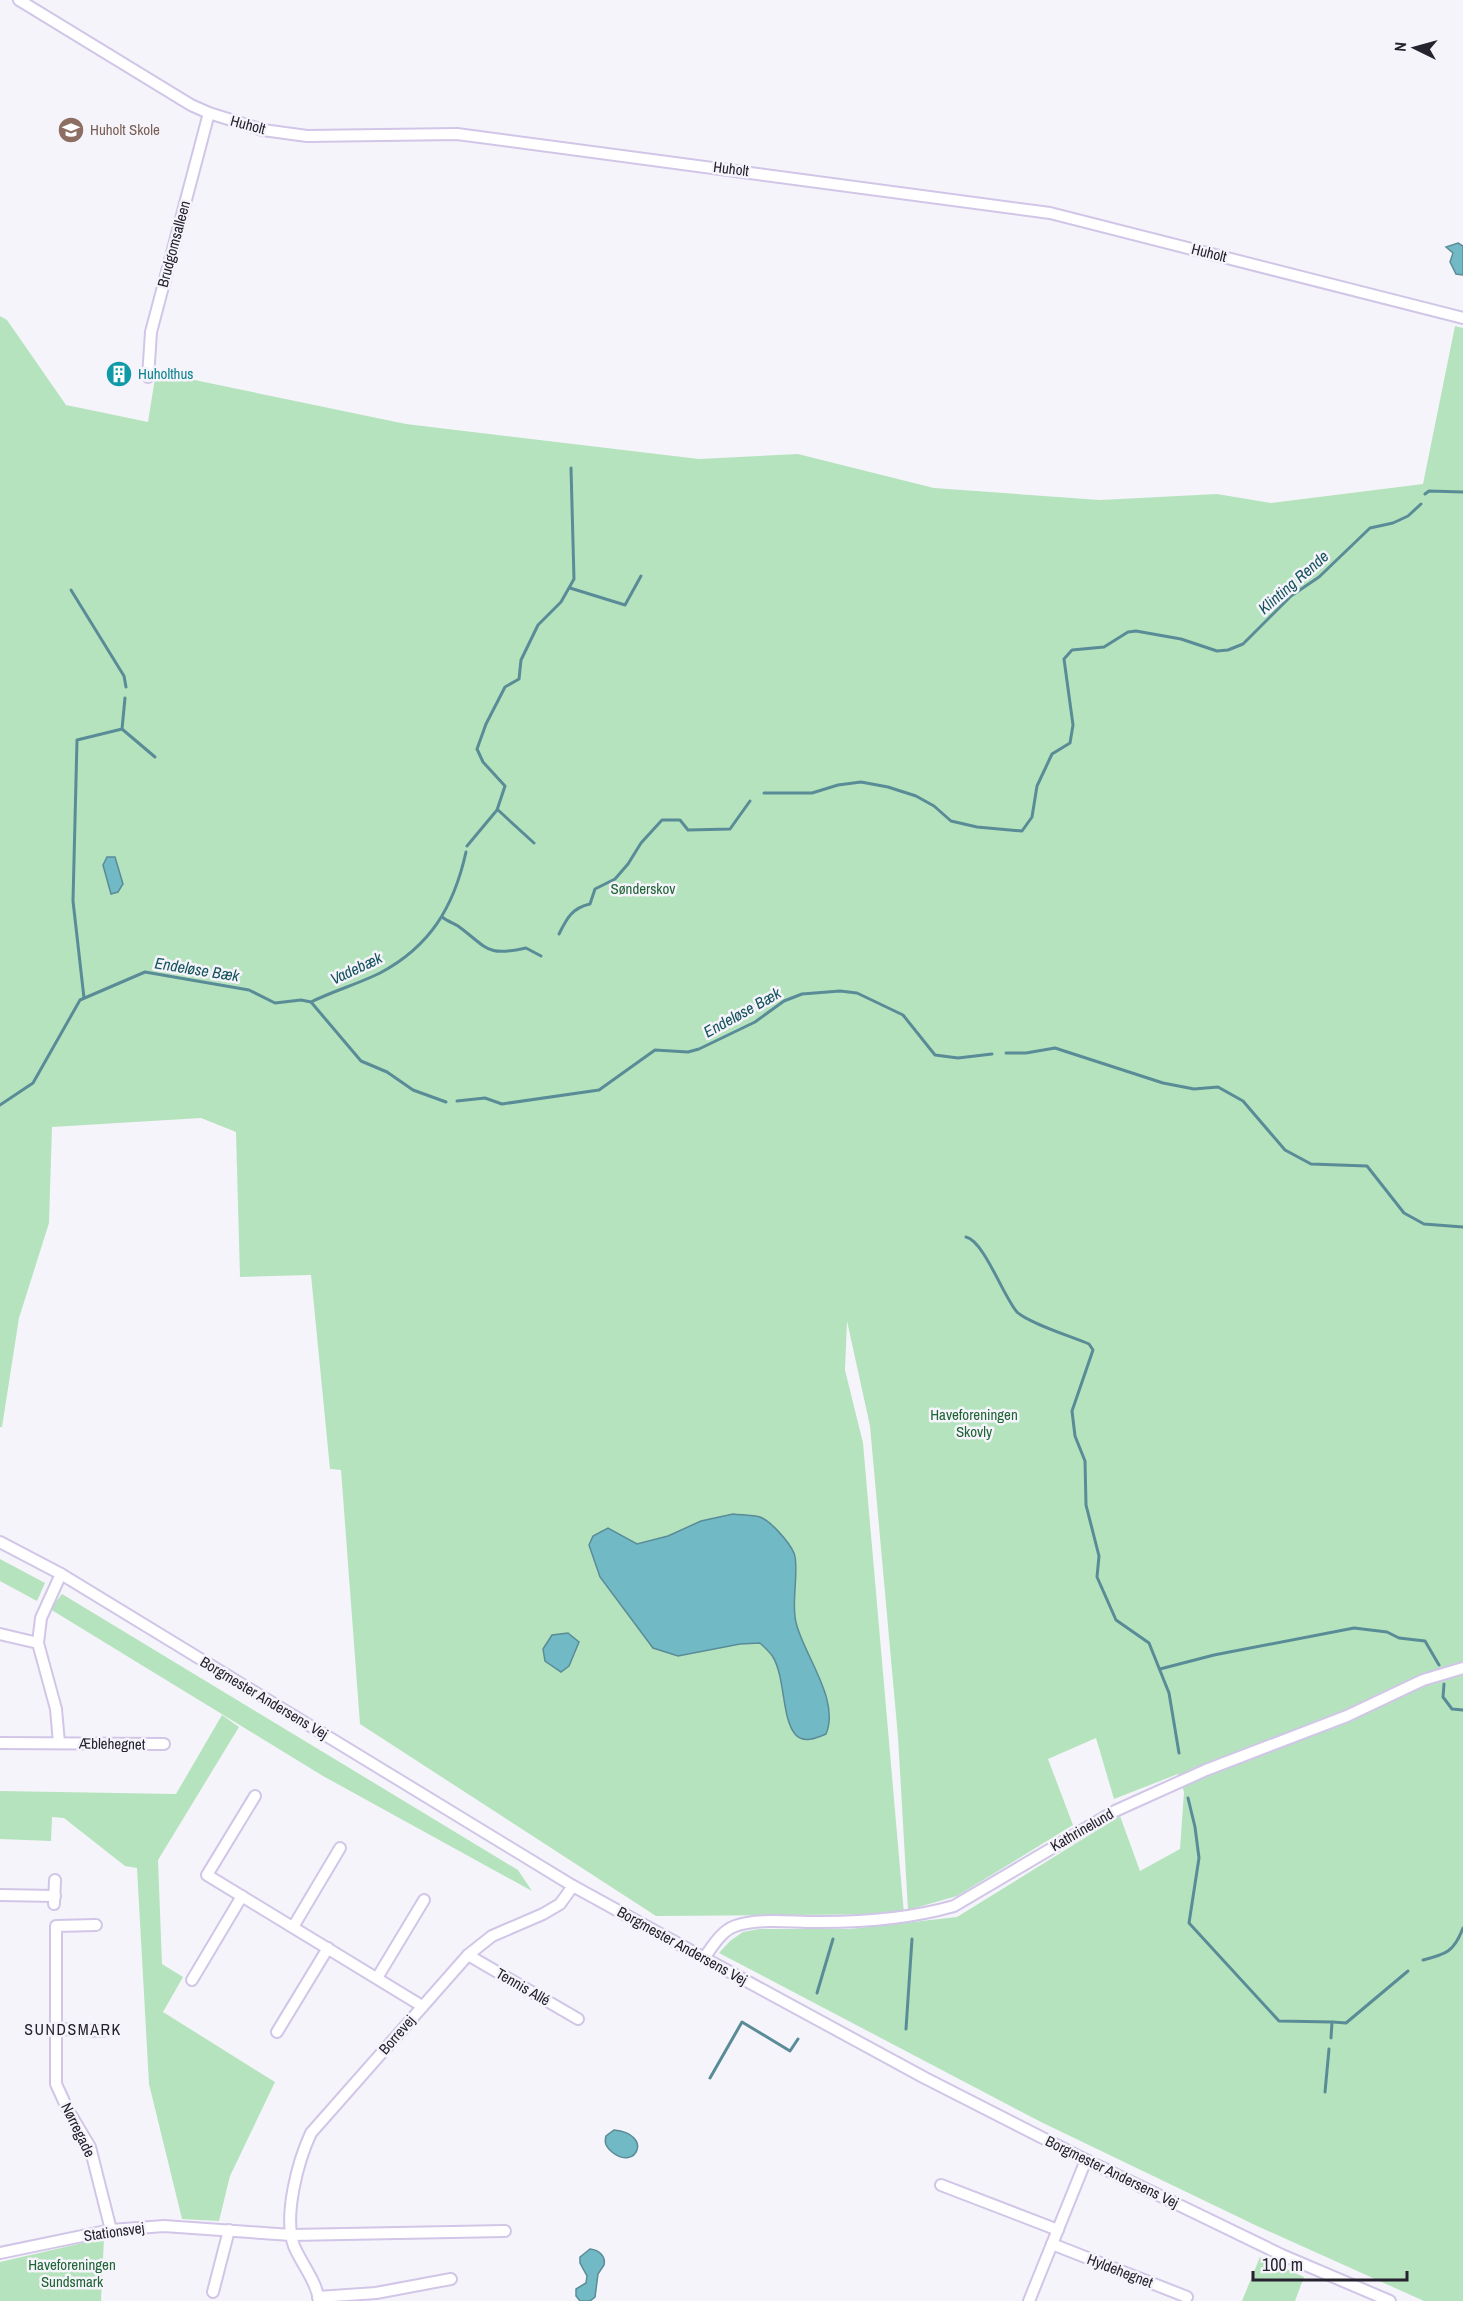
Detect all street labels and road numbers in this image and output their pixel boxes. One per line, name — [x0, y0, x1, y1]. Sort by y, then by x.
street label: Huholt — [228, 110, 269, 139]
street label: Huholt — [712, 156, 751, 181]
street label: Brudgomsalleen — [152, 198, 195, 290]
street label: Huholt — [1189, 238, 1229, 267]
street label: Borgmester Andersens Vej — [196, 1651, 332, 1744]
street label: Æblehegnet — [78, 1732, 146, 1755]
street label: Kathrinelund — [1046, 1803, 1117, 1856]
street label: Borgmester Andersens Vej — [613, 1901, 751, 1990]
street label: Tennis Allé — [492, 1963, 554, 2011]
street label: Borrevej — [374, 2011, 420, 2059]
street label: Nørregade — [56, 2099, 101, 2161]
street label: Borgmester Andersens Vej — [1042, 2130, 1182, 2213]
street label: Stationsvej — [82, 2217, 146, 2246]
street label: Hyldehegnet — [1084, 2248, 1157, 2293]

